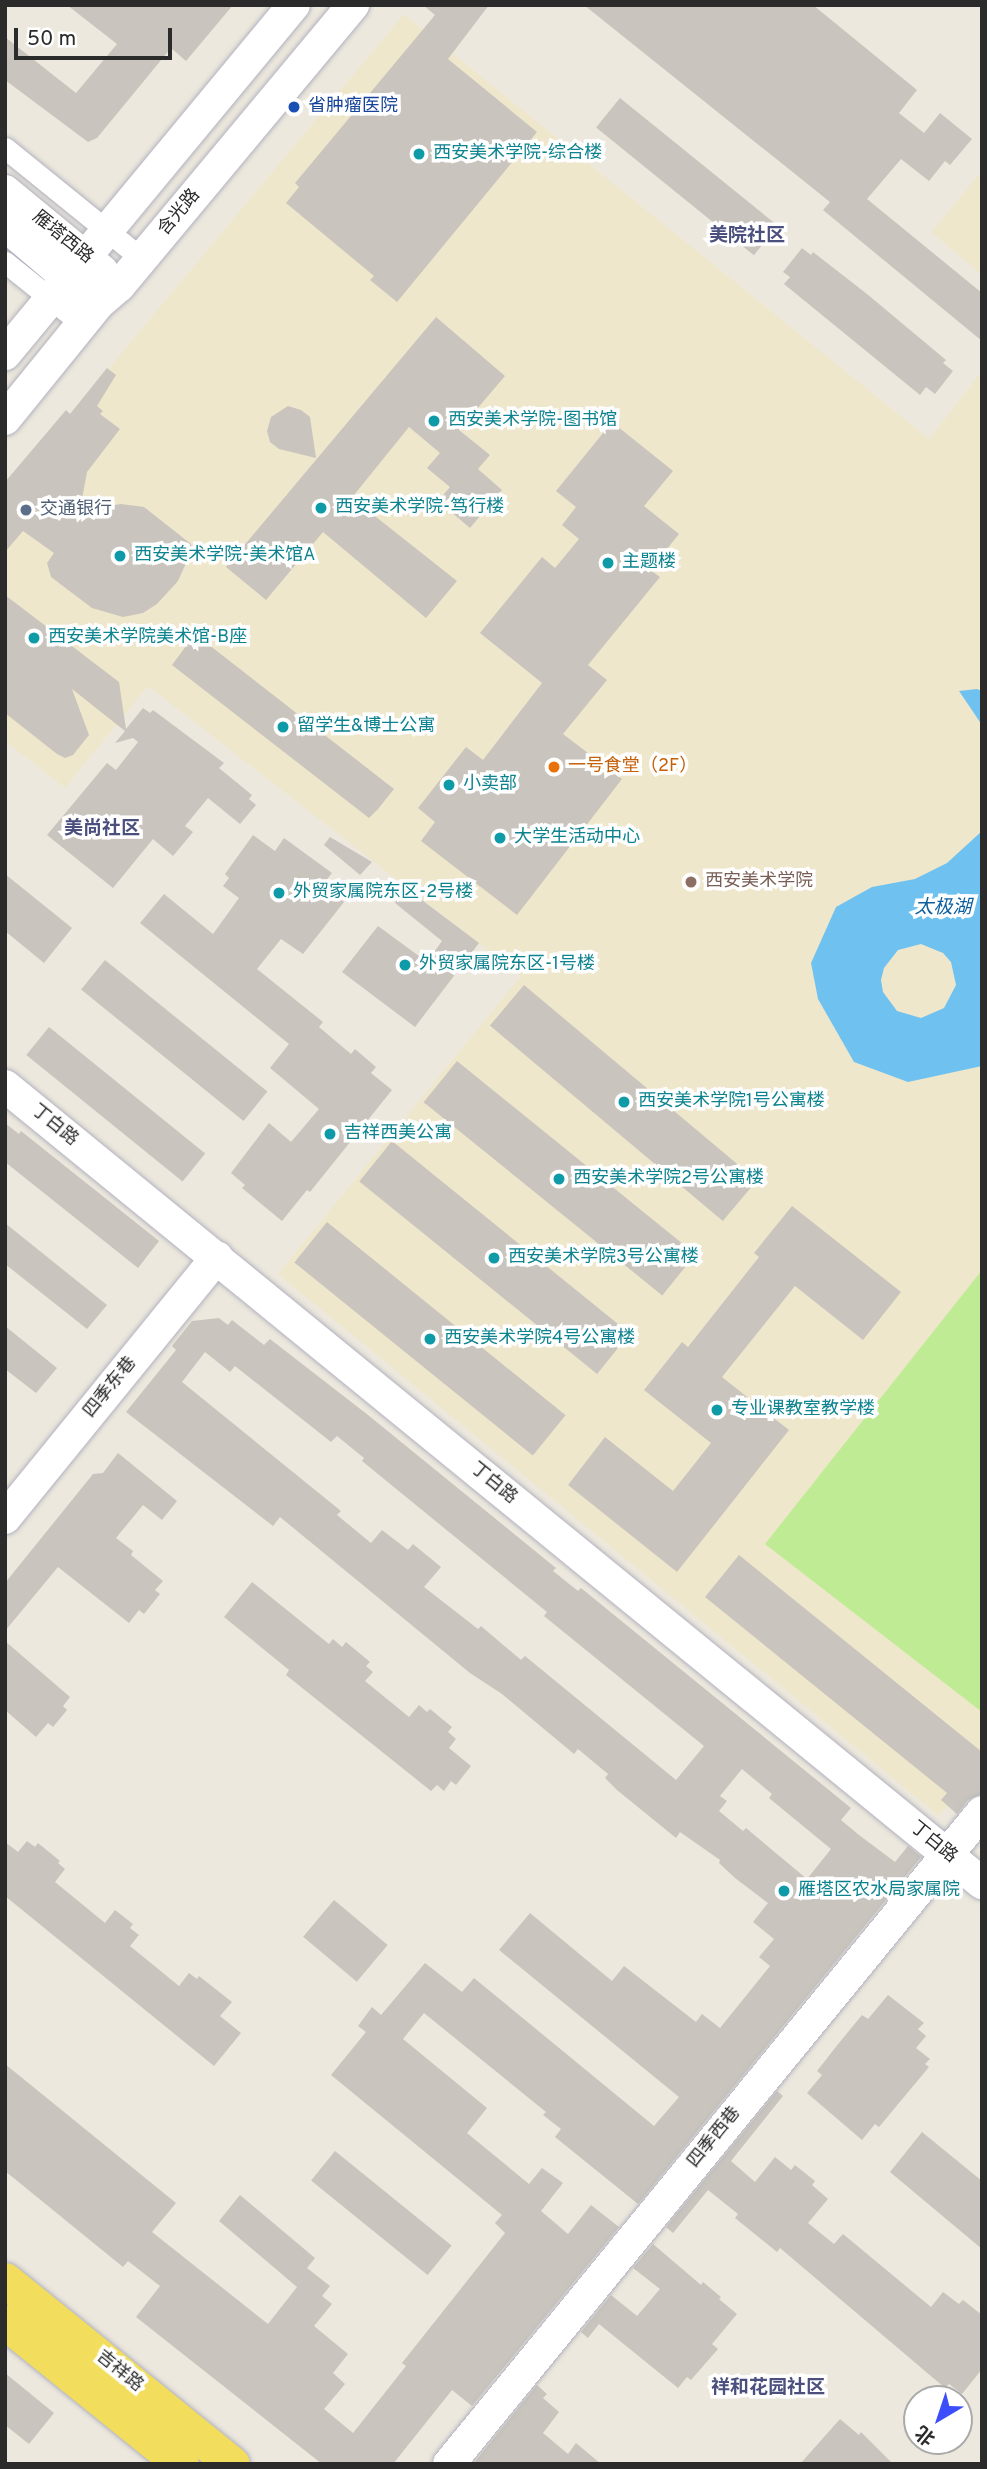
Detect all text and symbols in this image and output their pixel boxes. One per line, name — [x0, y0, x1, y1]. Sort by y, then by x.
scale bar — [18, 14, 175, 58]
text: 50 m — [27, 26, 76, 53]
place label: 省肿瘤医院 — [308, 96, 398, 118]
marker: 省肿瘤医院 — [286, 99, 302, 115]
place label: 西安美术学院-综合楼 — [433, 143, 602, 165]
marker: 西安美术学院-综合楼 — [411, 146, 427, 162]
street label: 含光路 — [154, 185, 206, 241]
street label: 雁塔西路 — [27, 207, 97, 269]
district label: 美院社区 — [709, 226, 785, 248]
place label: 西安美术学院-图书馆 — [448, 410, 617, 432]
marker: 西安美术学院-图书馆 — [426, 413, 442, 429]
place label: 西安美术学院-笃行楼 — [335, 497, 504, 519]
place label: 交通银行 — [40, 499, 112, 521]
marker: 西安美术学院-笃行楼 — [313, 500, 329, 516]
marker: 交通银行 — [18, 502, 34, 518]
place label: 西安美术学院-美术馆A — [134, 545, 315, 567]
marker: 西安美术学院-美术馆A — [112, 548, 128, 564]
place label: 主题楼 — [622, 552, 676, 574]
marker: 主题楼 — [600, 555, 616, 571]
place label: 西安美术学院美术馆-B座 — [48, 627, 247, 649]
marker: 西安美术学院美术馆-B座 — [26, 630, 42, 646]
place label: 留学生&博士公寓 — [297, 716, 435, 738]
marker: 留学生&博士公寓 — [275, 719, 291, 735]
place label: 一号食堂（2F） — [568, 756, 697, 778]
marker: 一号食堂（2F） — [546, 759, 562, 775]
place label: 小卖部 — [463, 774, 517, 796]
marker: 小卖部 — [441, 777, 457, 793]
district label: 美尚社区 — [64, 819, 140, 841]
place label: 大学生活动中心 — [514, 827, 640, 849]
marker: 大学生活动中心 — [492, 830, 508, 846]
place label: 西安美术学院 — [705, 871, 813, 893]
marker: 西安美术学院 — [683, 874, 699, 890]
place label: 外贸家属院东区-2号楼 — [293, 882, 473, 904]
marker: 外贸家属院东区-2号楼 — [271, 885, 287, 901]
water label: 太极湖 — [915, 898, 971, 920]
place label: 外贸家属院东区-1号楼 — [419, 954, 595, 976]
marker: 外贸家属院东区-1号楼 — [397, 957, 413, 973]
place label: 西安美术学院1号公寓楼 — [638, 1091, 825, 1113]
marker: 西安美术学院1号公寓楼 — [616, 1094, 632, 1110]
street label: 丁白路 — [26, 1101, 82, 1151]
place label: 吉祥西美公寓 — [344, 1123, 452, 1145]
marker: 吉祥西美公寓 — [322, 1126, 338, 1142]
place label: 西安美术学院2号公寓楼 — [573, 1168, 764, 1190]
marker: 西安美术学院2号公寓楼 — [551, 1171, 567, 1187]
place label: 西安美术学院3号公寓楼 — [508, 1247, 699, 1269]
marker: 西安美术学院3号公寓楼 — [486, 1250, 502, 1266]
place label: 西安美术学院4号公寓楼 — [444, 1328, 635, 1350]
marker: 西安美术学院4号公寓楼 — [422, 1331, 438, 1347]
street label: 四季东巷 — [80, 1353, 142, 1423]
place label: 专业课教室教学楼 — [731, 1399, 875, 1421]
marker: 专业课教室教学楼 — [709, 1402, 725, 1418]
street label: 丁白路 — [465, 1459, 521, 1509]
street label: 丁白路 — [905, 1818, 961, 1868]
place label: 雁塔区农水局家属院 — [798, 1880, 960, 1902]
marker: 雁塔区农水局家属院 — [776, 1883, 792, 1899]
street label: 四季西巷 — [684, 2103, 746, 2173]
street label: 吉祥路 — [91, 2347, 147, 2397]
district label: 祥和花园社区 — [711, 2378, 825, 2400]
north arrow — [903, 2385, 973, 2455]
text: 北 — [911, 2419, 941, 2450]

